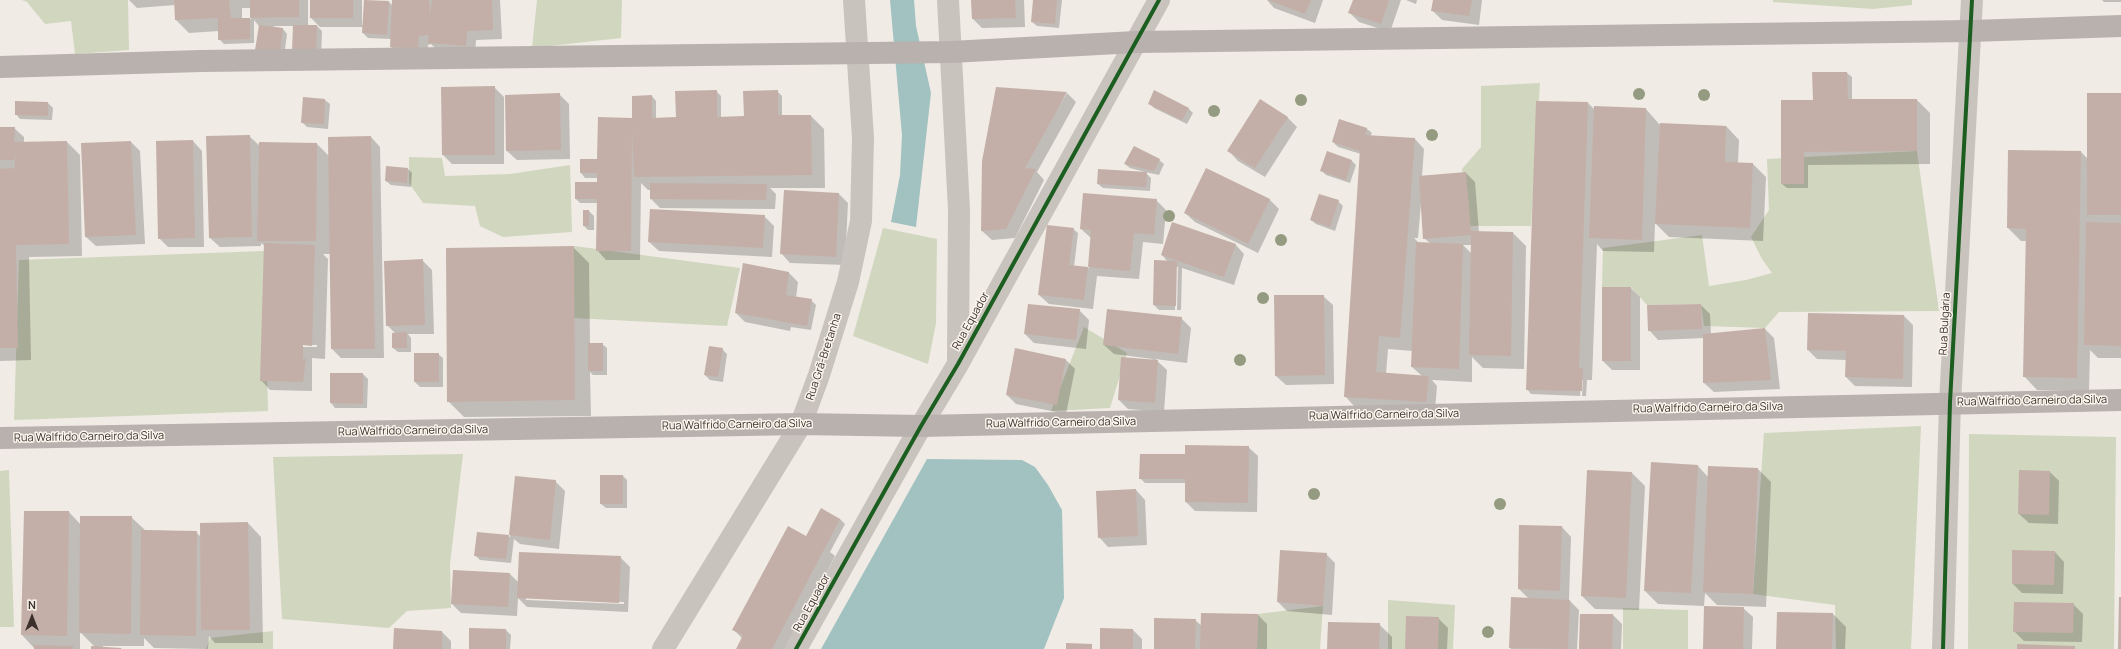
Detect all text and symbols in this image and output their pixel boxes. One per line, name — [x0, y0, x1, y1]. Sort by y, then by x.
street label: Rua Equador — [950, 290, 992, 352]
street label: Rua Bulgária — [1937, 292, 1953, 356]
street label: Rua Grã-Bretanha — [804, 312, 844, 402]
street label: Rua Walfrido Carneiro da Silva — [1957, 393, 2107, 409]
street label: Rua Walfrido Carneiro da Silva — [1633, 400, 1783, 416]
street label: Rua Walfrido Carneiro da Silva — [1309, 407, 1459, 423]
street label: Rua Walfrido Carneiro da Silva — [986, 415, 1136, 431]
street label: Rua Walfrido Carneiro da Silva — [662, 417, 812, 433]
street label: Rua Walfrido Carneiro da Silva — [338, 423, 488, 439]
street label: Rua Walfrido Carneiro da Silva — [14, 429, 164, 445]
street label: Rua Equador — [791, 572, 833, 634]
north arrow — [12, 597, 52, 637]
text: N — [28, 597, 36, 612]

